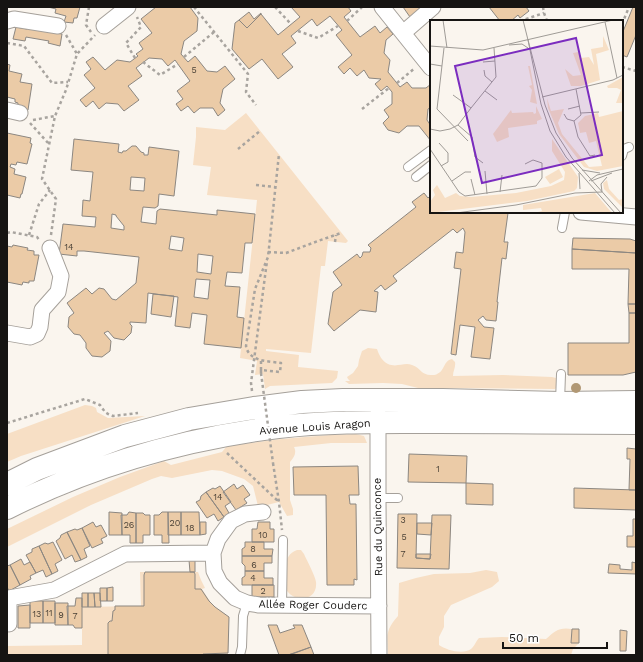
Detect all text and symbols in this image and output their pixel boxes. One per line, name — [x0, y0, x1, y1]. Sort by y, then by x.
inset map — [430, 20, 623, 213]
house number: 5 — [191, 65, 197, 75]
house number: 14 — [64, 242, 74, 252]
street label: Avenue Louis Aragon — [259, 417, 371, 437]
house number: 1 — [436, 464, 440, 474]
street label: Rue du Quinconce — [371, 478, 385, 576]
house number: 14 — [213, 492, 223, 502]
house number: 3 — [400, 515, 406, 525]
house number: 20 — [170, 518, 181, 528]
house number: 26 — [124, 520, 134, 530]
house number: 18 — [185, 523, 195, 533]
house number: 10 — [258, 530, 268, 540]
house number: 5 — [401, 532, 407, 542]
house number: 8 — [250, 544, 256, 554]
house number: 7 — [400, 549, 406, 559]
house number: 6 — [251, 560, 257, 570]
house number: 4 — [250, 573, 256, 583]
house number: 2 — [260, 586, 266, 596]
street label: Allée Roger Couderc — [258, 598, 368, 612]
house number: 11 — [45, 608, 53, 618]
house number: 13 — [33, 609, 41, 619]
house number: 9 — [58, 610, 64, 620]
house number: 7 — [72, 611, 78, 621]
scale bar — [503, 624, 607, 650]
text: 50 m — [509, 631, 539, 645]

